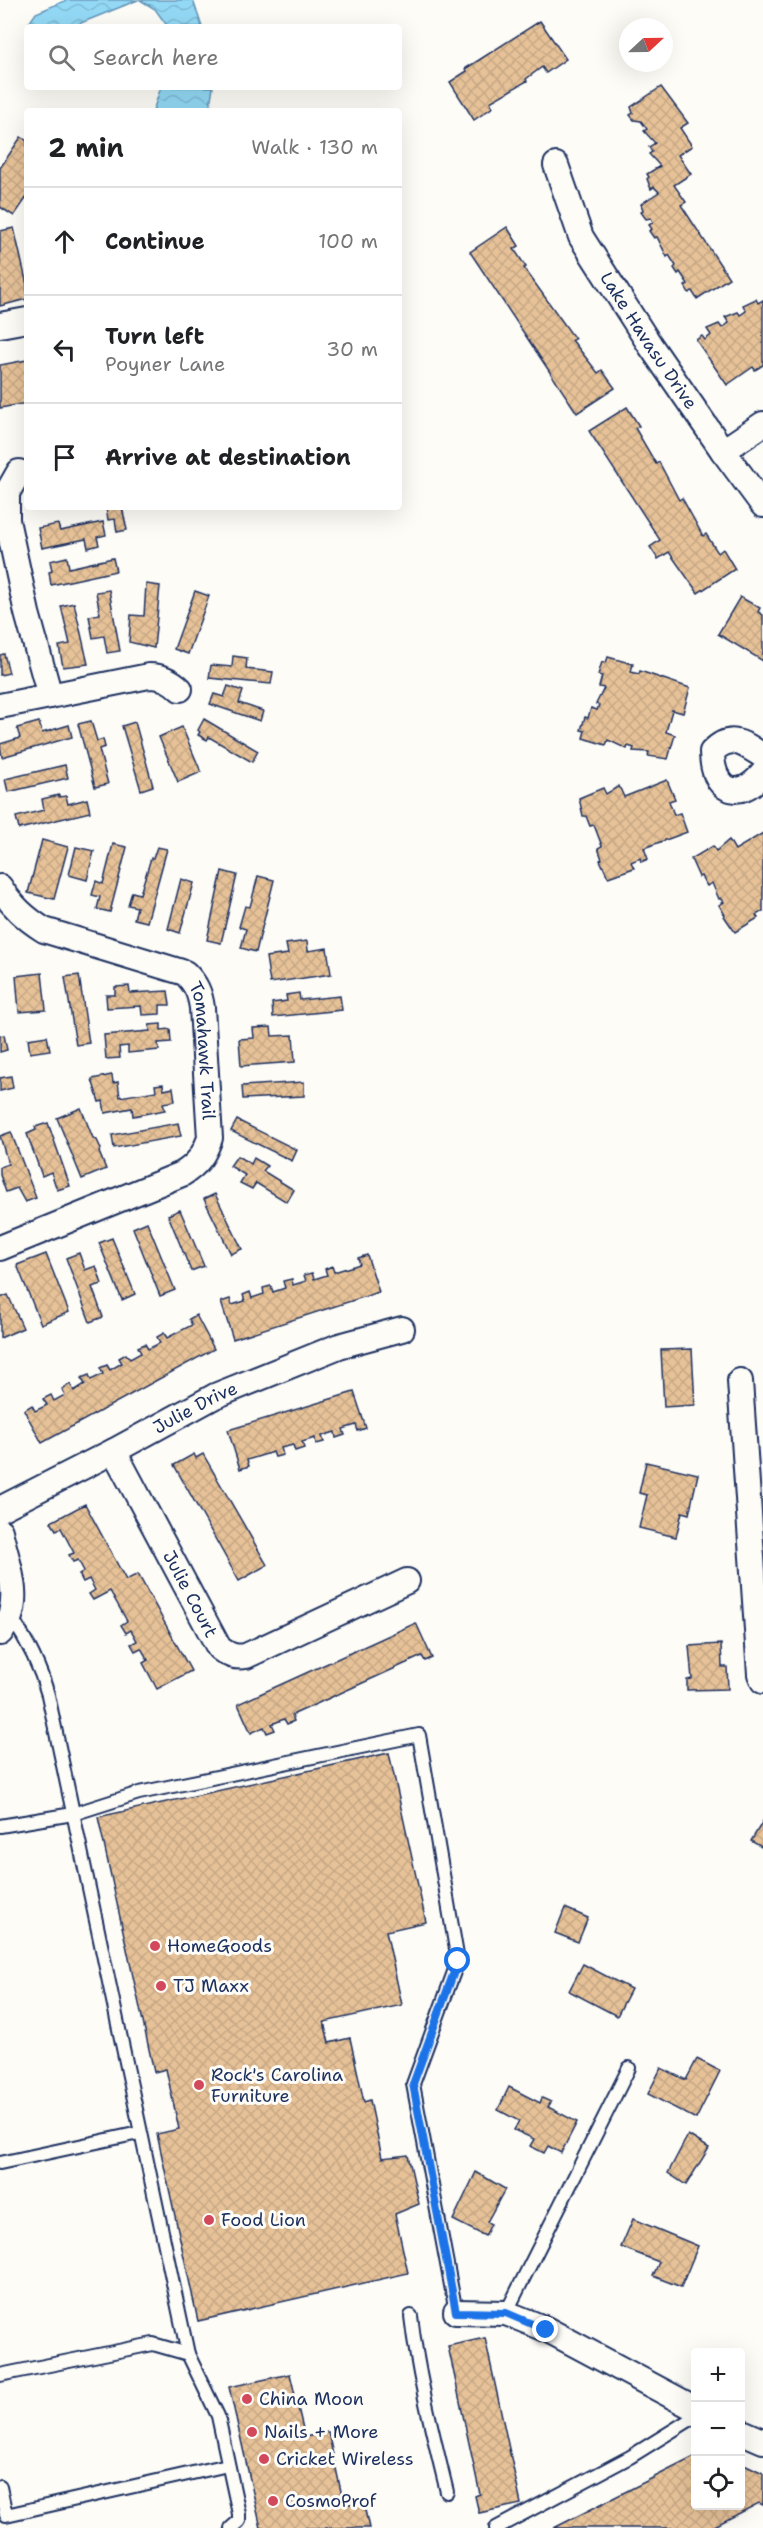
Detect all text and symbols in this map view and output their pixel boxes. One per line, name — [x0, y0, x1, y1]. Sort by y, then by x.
north arrow — [619, 18, 673, 72]
search box — [24, 24, 402, 90]
icon: search — [45, 41, 78, 74]
text: Search here — [93, 43, 219, 72]
text: 2 min — [48, 130, 124, 165]
text: Walk · 130 m — [251, 134, 378, 160]
icon: ahead — [48, 225, 81, 258]
text: Continue — [105, 227, 205, 256]
text: 100 m — [318, 228, 378, 254]
street label: Lake Havasu Drive — [594, 267, 703, 414]
text: Turn left — [105, 322, 204, 351]
icon: left — [48, 333, 81, 366]
text: 30 m — [326, 336, 378, 362]
text: Poyner Lane — [105, 351, 225, 377]
icon: arrive — [48, 441, 81, 474]
text: Arrive at destination — [105, 443, 351, 472]
street label: Tomahawk Trail — [183, 977, 221, 1121]
street label: Julie Drive — [149, 1376, 241, 1439]
street label: Julie Court — [157, 1546, 223, 1642]
place label: HomeGoods — [167, 1934, 272, 1958]
marker: HomeGoods — [148, 1939, 162, 1953]
route start — [444, 1947, 470, 1973]
place label: TJ Maxx — [173, 1974, 249, 1998]
marker: TJ Maxx — [154, 1979, 168, 1993]
place label: Rock's Carolina Furniture — [211, 2063, 343, 2108]
marker: Rock's Carolina Furniture — [192, 2078, 206, 2092]
place label: Food Lion — [221, 2208, 306, 2232]
marker: Food Lion — [202, 2213, 216, 2227]
route end — [532, 2316, 558, 2342]
map controls — [691, 2348, 745, 2510]
button: + — [691, 2348, 745, 2402]
place label: China Moon — [259, 2387, 364, 2411]
marker: China Moon — [240, 2392, 254, 2406]
button: − — [691, 2402, 745, 2456]
place label: Nails + More — [264, 2420, 378, 2444]
marker: Nails + More — [245, 2425, 259, 2439]
place label: Cricket Wireless — [276, 2447, 414, 2471]
marker: Cricket Wireless — [257, 2452, 271, 2466]
button: locate — [691, 2456, 745, 2510]
place label: CosmoProf — [285, 2489, 377, 2513]
marker: CosmoProf — [266, 2494, 280, 2508]

